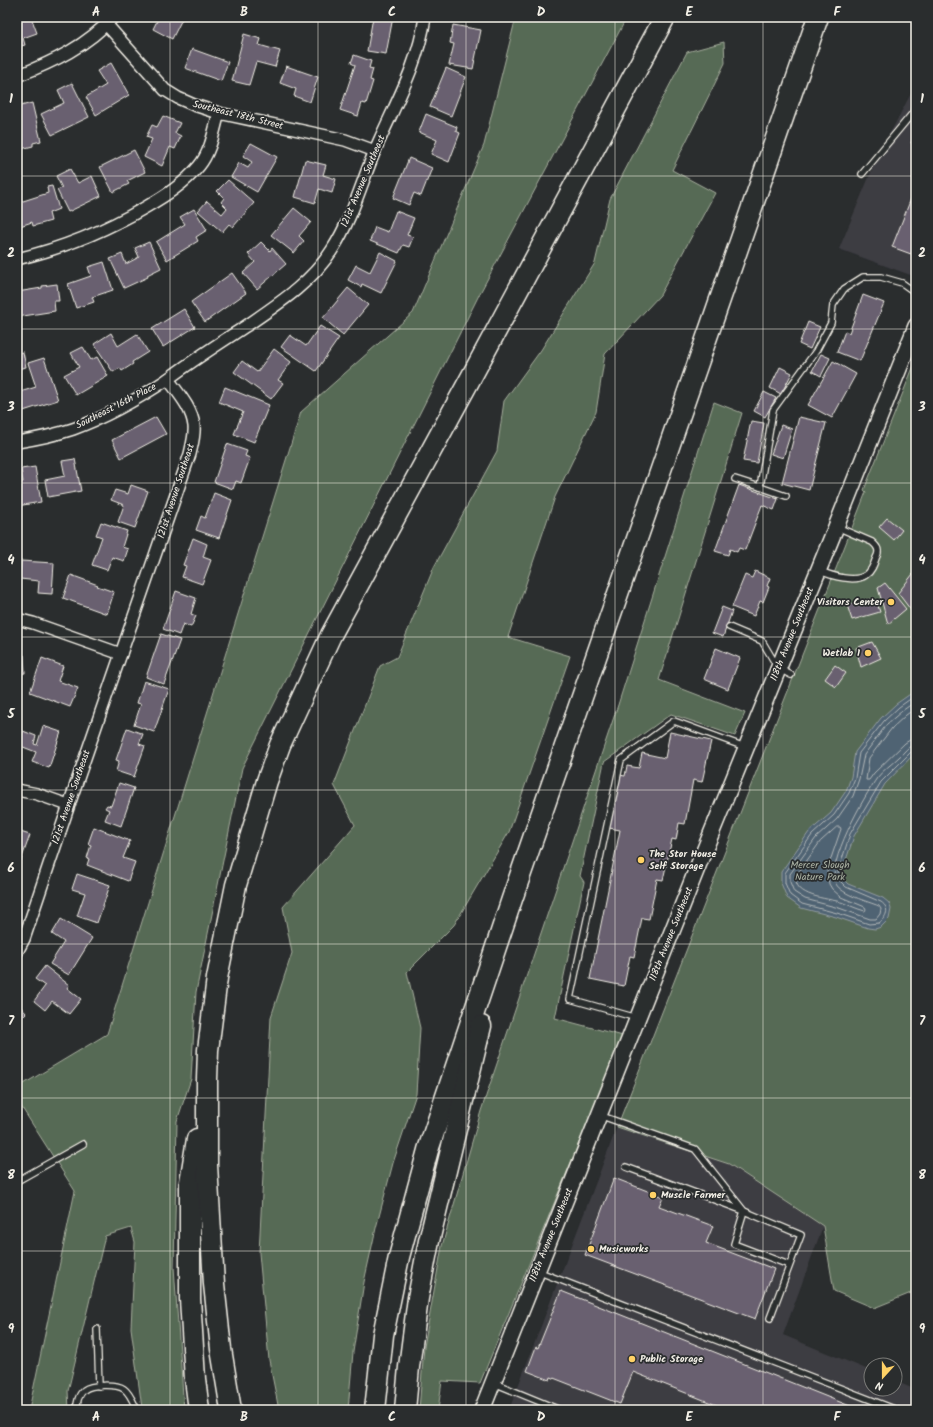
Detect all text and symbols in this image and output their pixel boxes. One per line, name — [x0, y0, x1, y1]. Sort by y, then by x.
text: A — [92, 2, 100, 23]
text: B — [240, 2, 248, 23]
text: C — [388, 2, 396, 23]
text: D — [537, 2, 546, 23]
text: E — [685, 2, 693, 23]
text: F — [833, 2, 841, 23]
text: 1 — [9, 89, 13, 110]
text: 1 — [920, 89, 924, 110]
street label: Southeast 18th Street — [191, 96, 285, 134]
street label: 121st Avenue Southeast — [336, 132, 390, 230]
text: 2 — [7, 243, 15, 264]
text: 2 — [918, 243, 926, 264]
street label: Southeast 16th Place — [73, 379, 160, 433]
text: 3 — [6, 397, 15, 418]
text: 3 — [917, 397, 926, 418]
street label: 121st Avenue Southeast — [153, 441, 199, 540]
text: 4 — [7, 550, 15, 571]
text: 4 — [918, 550, 926, 571]
street label: 118th Avenue Southeast — [766, 584, 818, 683]
place label: Visitors Center — [817, 594, 883, 610]
marker: Visitors Center — [886, 597, 896, 607]
place label: Wetlab 1 — [822, 645, 860, 661]
marker: Wetlab 1 — [863, 648, 873, 658]
text: 5 — [7, 704, 16, 725]
text: 5 — [918, 704, 927, 725]
street label: 121st Avenue Southeast — [47, 748, 95, 846]
place label: The Stor House Self Storage — [649, 846, 716, 874]
marker: The Stor House Self Storage — [636, 855, 646, 865]
park label: Mercer Slough Nature Park — [790, 857, 850, 885]
text: 6 — [7, 858, 15, 879]
text: 6 — [918, 858, 926, 879]
street label: 118th Avenue Southeast — [645, 884, 697, 983]
text: 7 — [8, 1011, 15, 1032]
text: 7 — [919, 1011, 926, 1032]
text: 8 — [7, 1165, 15, 1186]
text: 8 — [918, 1165, 926, 1186]
street label: 118th Avenue Southeast — [525, 1185, 577, 1284]
place label: Muscle Farmer — [661, 1187, 726, 1203]
marker: Muscle Farmer — [648, 1190, 658, 1200]
place label: Musicworks — [599, 1241, 649, 1257]
marker: Musicworks — [586, 1244, 596, 1254]
text: 9 — [8, 1319, 15, 1340]
text: 9 — [919, 1319, 926, 1340]
place label: Public Storage — [640, 1351, 703, 1367]
marker: Public Storage — [627, 1354, 637, 1364]
north arrow — [863, 1357, 903, 1397]
text: N — [873, 1376, 886, 1395]
text: A — [92, 1407, 100, 1427]
text: B — [240, 1407, 248, 1427]
text: C — [388, 1407, 396, 1427]
text: D — [537, 1407, 546, 1427]
text: E — [685, 1407, 693, 1427]
text: F — [833, 1407, 841, 1427]

